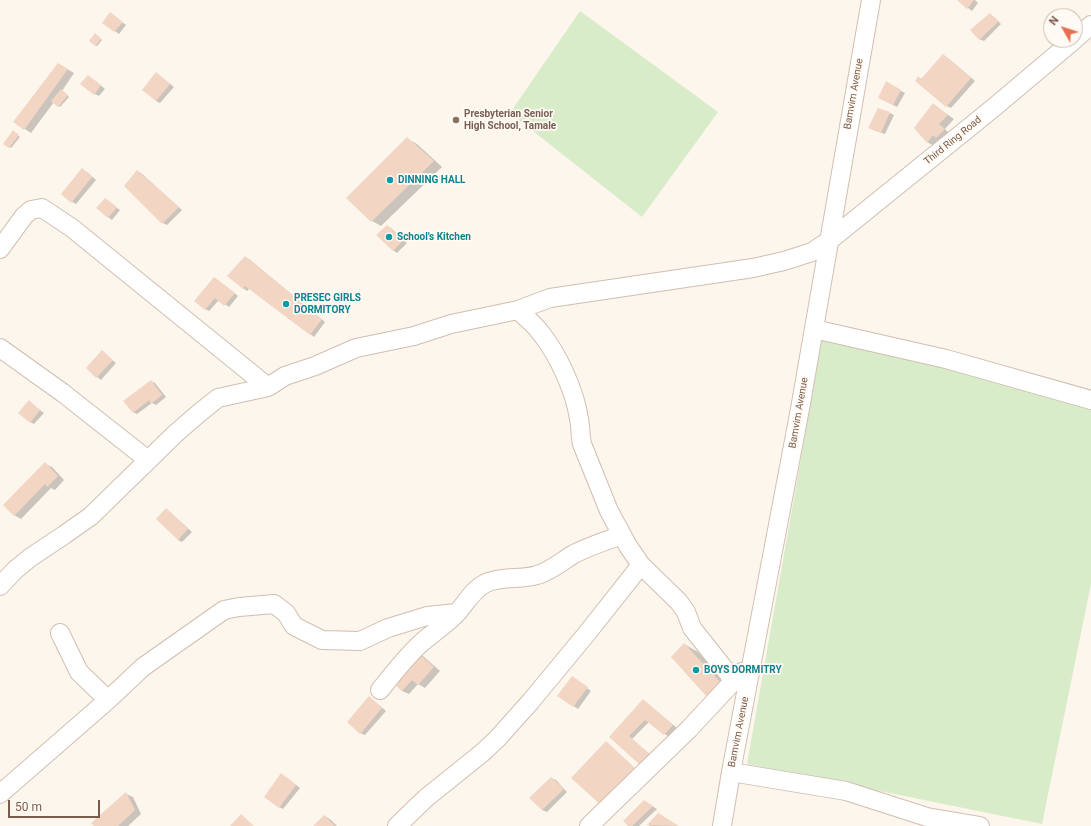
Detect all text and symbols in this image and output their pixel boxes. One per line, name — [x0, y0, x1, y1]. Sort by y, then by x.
north arrow — [1043, 8, 1083, 48]
text: N — [1047, 14, 1062, 28]
street label: Bamvim Avenue — [842, 58, 866, 130]
place label: Presbyterian Senior High School, Tamale — [464, 108, 556, 132]
street label: Third Ring Road — [922, 114, 984, 168]
marker: Presbyterian Senior High School, Tamale — [451, 115, 461, 125]
place label: DINNING HALL — [398, 174, 466, 186]
marker: DINNING HALL — [385, 175, 395, 185]
place label: School's Kitchen — [397, 231, 471, 243]
marker: School's Kitchen — [384, 232, 394, 242]
place label: PRESEC GIRLS DORMITORY — [294, 292, 361, 316]
marker: PRESEC GIRLS DORMITORY — [281, 299, 291, 309]
street label: Bamvim Avenue — [787, 377, 811, 449]
place label: BOYS DORMITRY — [704, 664, 782, 676]
marker: BOYS DORMITRY — [691, 665, 701, 675]
street label: Bamvim Avenue — [726, 696, 752, 768]
scale bar — [10, 792, 102, 818]
text: 50 m — [15, 800, 42, 814]

